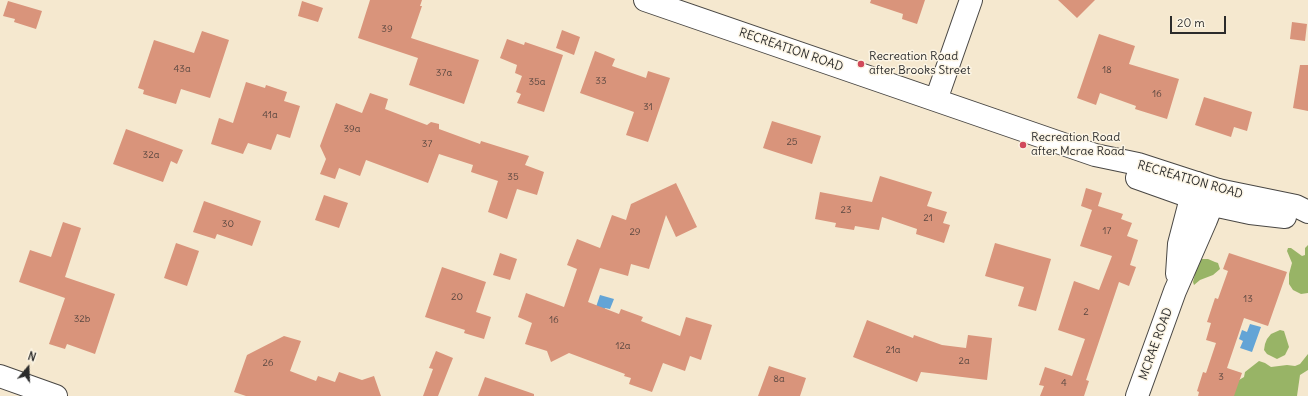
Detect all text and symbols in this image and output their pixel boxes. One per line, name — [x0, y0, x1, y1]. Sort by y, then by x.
scale bar — [1172, 8, 1228, 34]
text: 20 m — [1177, 15, 1205, 30]
house number: 39 — [381, 23, 393, 35]
street label: RECREATION ROAD — [737, 25, 845, 75]
place label: Recreation Road after Brooks Street — [869, 50, 971, 78]
marker: Recreation Road after Brooks Street — [856, 59, 866, 69]
house number: 43a — [173, 63, 191, 75]
house number: 18 — [1102, 64, 1112, 76]
house number: 37a — [436, 67, 452, 79]
house number: 33 — [595, 75, 607, 87]
house number: 35a — [528, 76, 546, 88]
house number: 16 — [1152, 88, 1162, 100]
house number: 31 — [643, 101, 653, 113]
house number: 41a — [262, 109, 278, 121]
house number: 39a — [343, 123, 361, 135]
place label: Recreation Road after Mcrae Road — [1031, 131, 1125, 159]
house number: 25 — [786, 136, 798, 148]
house number: 37 — [422, 138, 432, 150]
marker: Recreation Road after Mcrae Road — [1018, 140, 1028, 150]
house number: 32a — [143, 149, 159, 161]
street label: RECREATION ROAD — [1136, 158, 1244, 202]
house number: 35 — [507, 171, 519, 183]
house number: 23 — [840, 204, 852, 216]
house number: 21 — [923, 212, 933, 224]
house number: 30 — [222, 218, 234, 230]
house number: 17 — [1103, 225, 1111, 237]
house number: 29 — [629, 226, 641, 238]
house number: 20 — [451, 291, 463, 303]
house number: 13 — [1243, 293, 1253, 305]
house number: 2 — [1083, 306, 1089, 318]
street label: MCRAE ROAD — [1136, 306, 1176, 382]
house number: 32b — [74, 313, 90, 325]
house number: 16 — [549, 314, 559, 326]
house number: 12a — [615, 340, 631, 352]
house number: 21a — [885, 344, 901, 356]
north arrow — [8, 348, 48, 388]
text: N — [26, 349, 38, 365]
house number: 2a — [958, 355, 970, 367]
house number: 26 — [262, 357, 274, 369]
house number: 3 — [1218, 371, 1224, 383]
house number: 8a — [773, 373, 785, 385]
house number: 4 — [1061, 377, 1067, 389]

